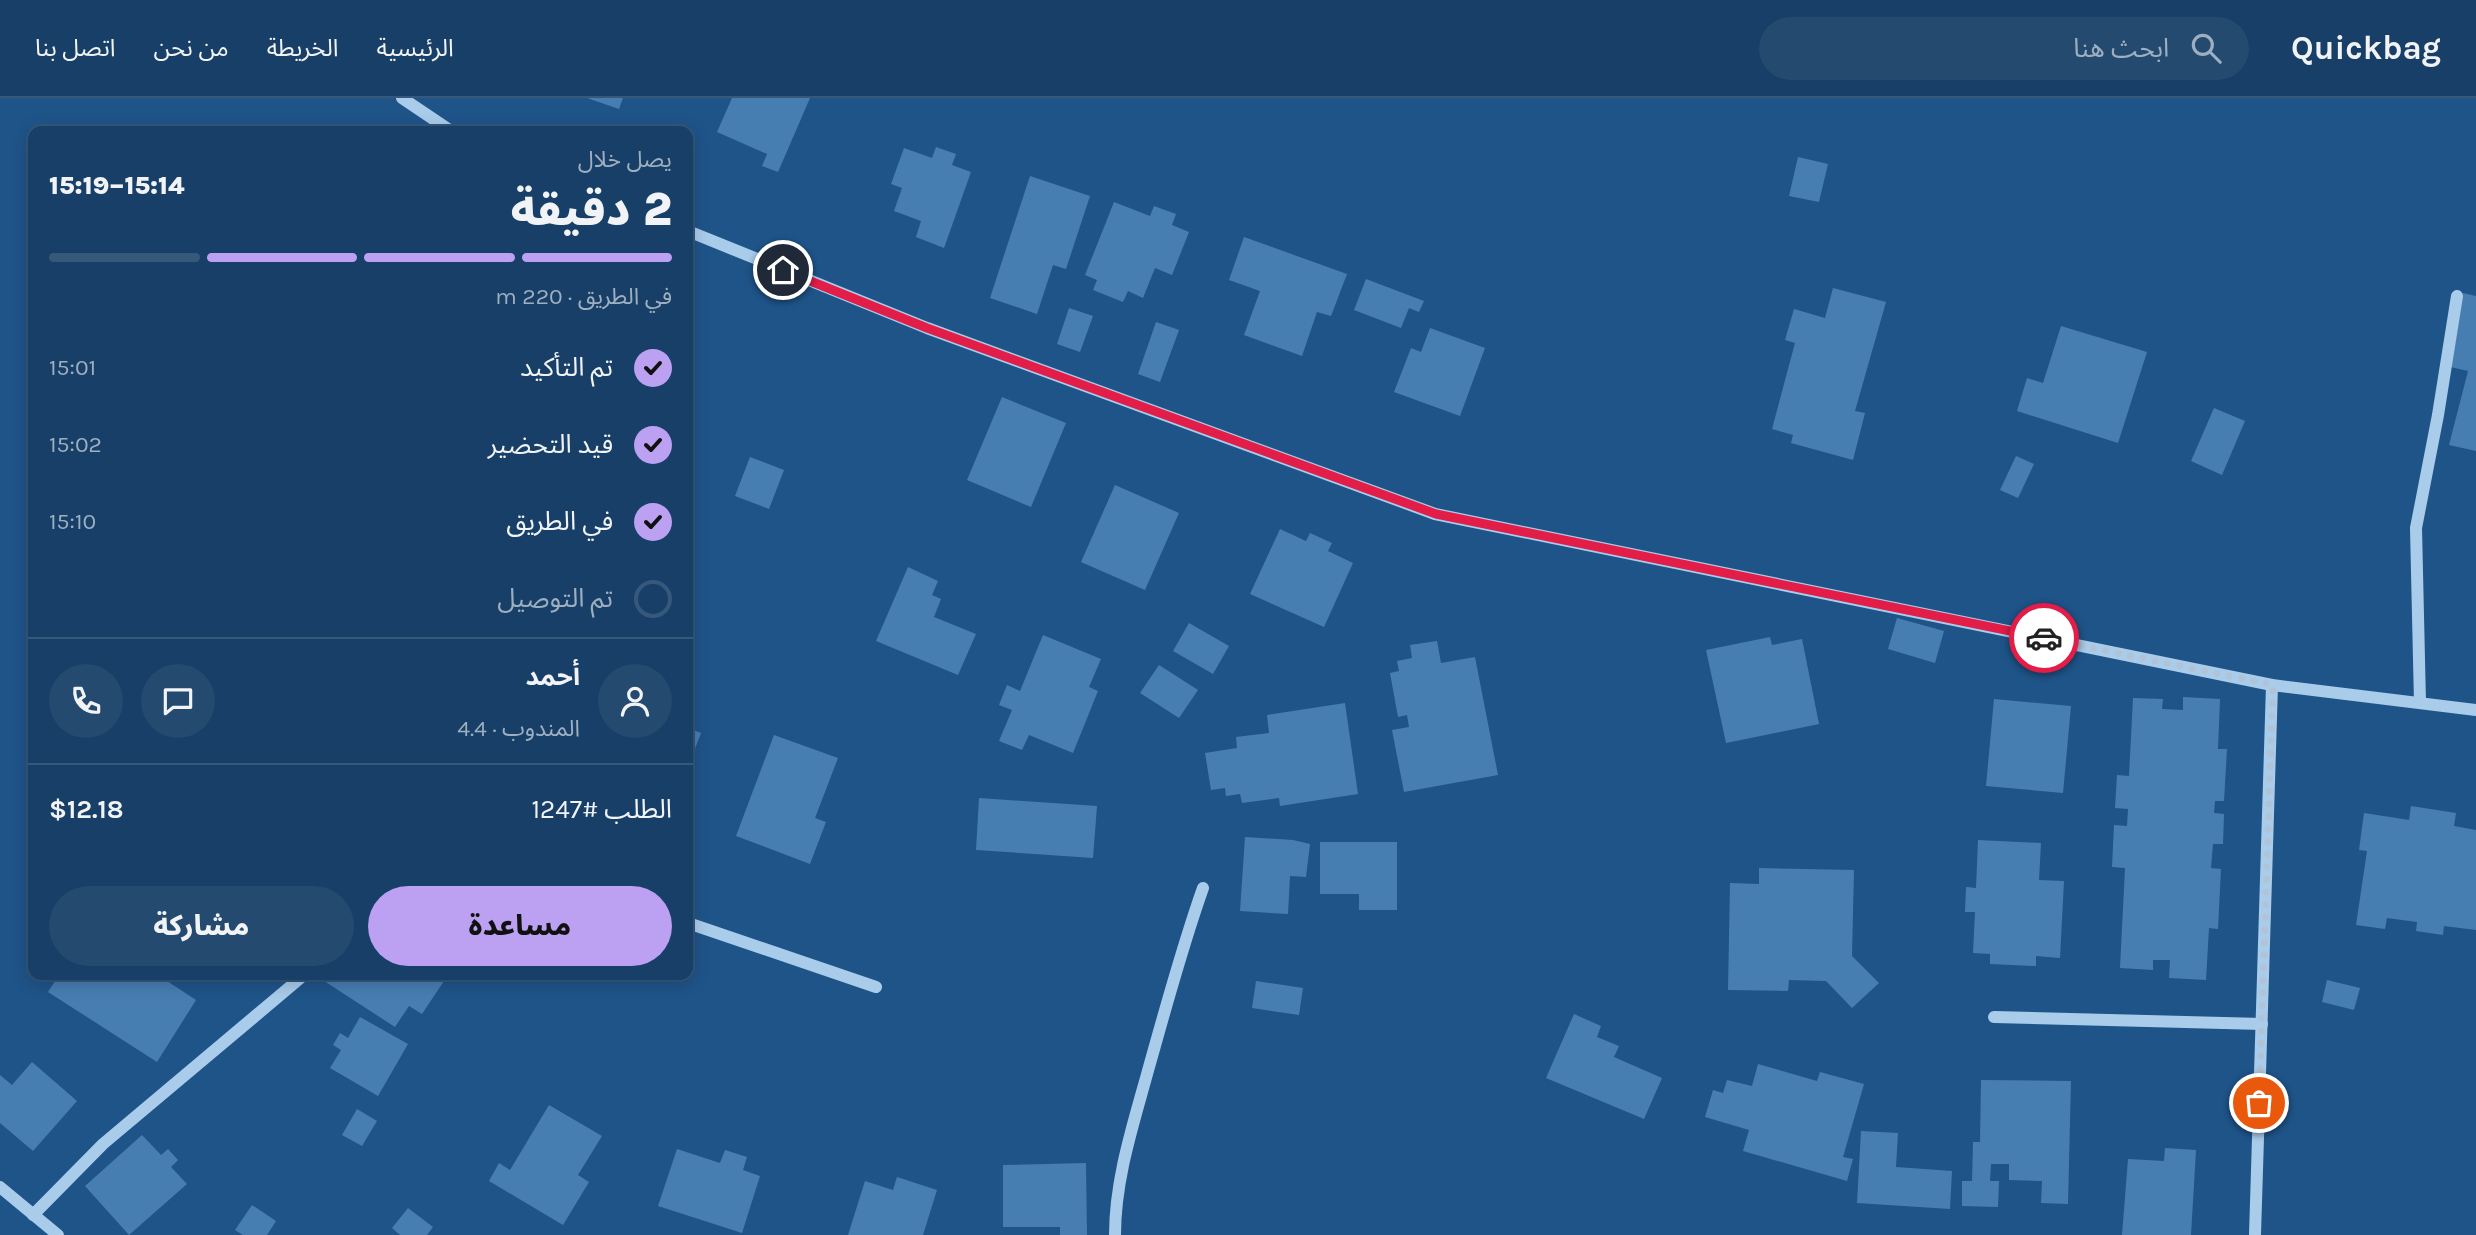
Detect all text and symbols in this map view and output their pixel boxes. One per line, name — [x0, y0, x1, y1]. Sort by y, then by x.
search box — [1759, 17, 2249, 80]
icon: search — [2187, 29, 2225, 67]
text: Quickbag — [2291, 29, 2441, 67]
text: ابحث هنا — [2073, 33, 2169, 64]
text: اتصل بنا — [35, 34, 116, 62]
text: من نحن — [154, 34, 229, 62]
text: الخريطة — [267, 34, 339, 62]
text: الرئيسية — [377, 34, 454, 62]
text: يصل خلال — [578, 146, 672, 173]
text: 15:14–15:19 — [49, 170, 185, 201]
text: 2 دقيقة — [510, 183, 672, 237]
pin — [753, 240, 813, 300]
icon: home — [764, 251, 802, 289]
text: في الطريق · 220 m — [495, 283, 672, 310]
icon: check — [634, 349, 672, 387]
text: تم التأكيد — [520, 352, 613, 383]
text: 15:01 — [49, 354, 96, 381]
icon: check — [634, 426, 672, 464]
text: قيد التحضير — [488, 429, 613, 460]
text: 15:02 — [49, 431, 102, 458]
icon: check — [634, 503, 672, 541]
text: في الطريق — [506, 506, 613, 537]
text: 15:10 — [49, 508, 96, 535]
text: تم التوصيل — [497, 583, 613, 614]
courier — [2009, 603, 2079, 673]
icon: car — [2025, 619, 2063, 657]
text: أحمد — [526, 661, 580, 692]
button: phone — [49, 664, 123, 738]
button: chat — [141, 664, 215, 738]
button: person — [598, 664, 672, 738]
text: المندوب · 4.4 — [457, 715, 580, 742]
text: $12.18 — [49, 794, 124, 825]
text: الطلب #1247 — [532, 794, 672, 825]
button: مشاركة — [49, 886, 354, 966]
button: مساعدة — [368, 886, 672, 966]
pin — [2229, 1073, 2289, 1133]
icon: bag — [2240, 1084, 2278, 1122]

